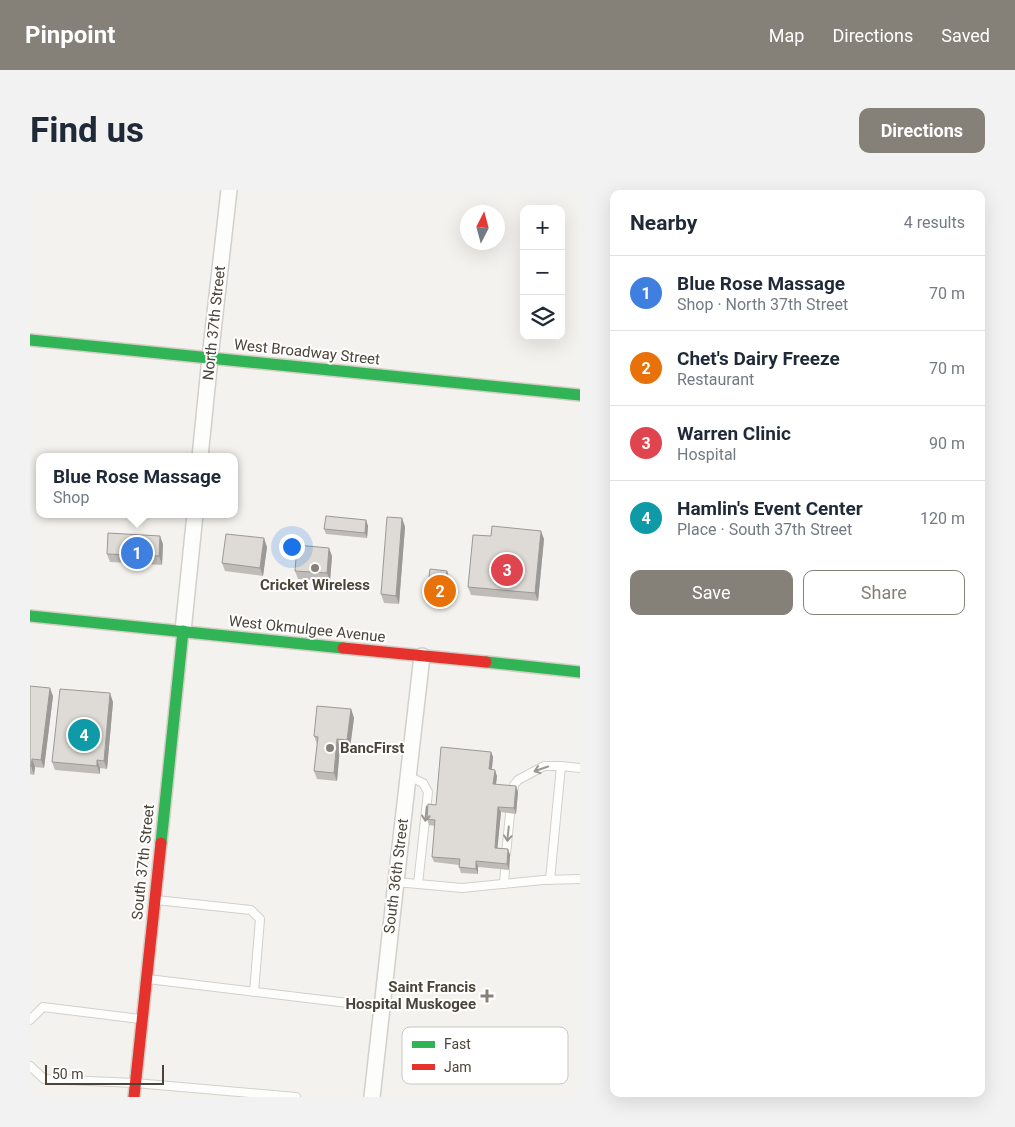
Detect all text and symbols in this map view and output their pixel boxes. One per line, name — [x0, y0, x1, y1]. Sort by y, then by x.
text: Pinpoint — [25, 21, 115, 49]
text: Map — [769, 25, 804, 46]
text: Directions — [832, 25, 913, 46]
text: Saved — [941, 25, 990, 46]
button: Directions — [859, 108, 985, 153]
text: Find us — [30, 110, 144, 151]
north arrow — [460, 205, 505, 250]
map controls — [520, 205, 565, 340]
button: + — [520, 205, 565, 250]
text: Nearby — [630, 211, 697, 235]
text: 4 results — [904, 213, 965, 232]
button: − — [520, 250, 565, 295]
street label: North 37th Street — [199, 265, 229, 381]
text: Blue Rose Massage — [677, 272, 845, 295]
text: 1 — [641, 284, 651, 303]
text: 70 m — [929, 284, 965, 303]
button: layers — [520, 295, 565, 340]
text: Shop · North 37th Street — [677, 295, 848, 314]
street label: West Broadway Street — [233, 335, 381, 369]
text: Chet's Dairy Freeze — [677, 347, 840, 370]
text: 2 — [641, 359, 651, 378]
text: 70 m — [929, 359, 965, 378]
text: Restaurant — [677, 370, 754, 389]
text: Warren Clinic — [677, 422, 791, 445]
text: 3 — [641, 434, 651, 453]
text: 90 m — [929, 434, 965, 453]
text: Hospital — [677, 445, 737, 464]
popup — [36, 453, 238, 518]
text: Blue Rose Massage — [53, 465, 221, 488]
text: Shop — [53, 488, 89, 507]
text: Hamlin's Event Center — [677, 497, 863, 520]
text: 4 — [641, 509, 651, 528]
text: 120 m — [920, 509, 965, 528]
text: Place · South 37th Street — [677, 520, 852, 539]
pin: 1 — [121, 534, 153, 572]
your location — [279, 534, 305, 560]
pin: 3 — [491, 551, 523, 589]
marker: Cricket Wireless — [309, 562, 321, 574]
button: Save — [630, 570, 793, 615]
button: Share — [803, 570, 965, 615]
pin: 2 — [424, 572, 456, 610]
place label: Cricket Wireless — [260, 576, 370, 594]
street label: West Okmulgee Avenue — [228, 612, 386, 646]
pin: 4 — [68, 716, 100, 754]
place label: BancFirst — [340, 739, 404, 757]
marker: BancFirst — [324, 742, 336, 754]
one-way arrow — [534, 765, 549, 774]
street label: South 37th Street — [128, 803, 158, 921]
one-way arrow — [421, 806, 430, 822]
street label: South 36th Street — [380, 817, 412, 935]
one-way arrow — [503, 826, 513, 842]
place label: Saint Francis Hospital Muskogee — [346, 978, 476, 1013]
marker: Saint Francis Hospital Muskogee — [480, 989, 494, 1003]
legend — [402, 1027, 568, 1084]
text: Fast — [444, 1036, 471, 1052]
text: Jam — [444, 1059, 472, 1075]
scale bar — [45, 1062, 164, 1085]
text: 50 m — [52, 1066, 84, 1082]

